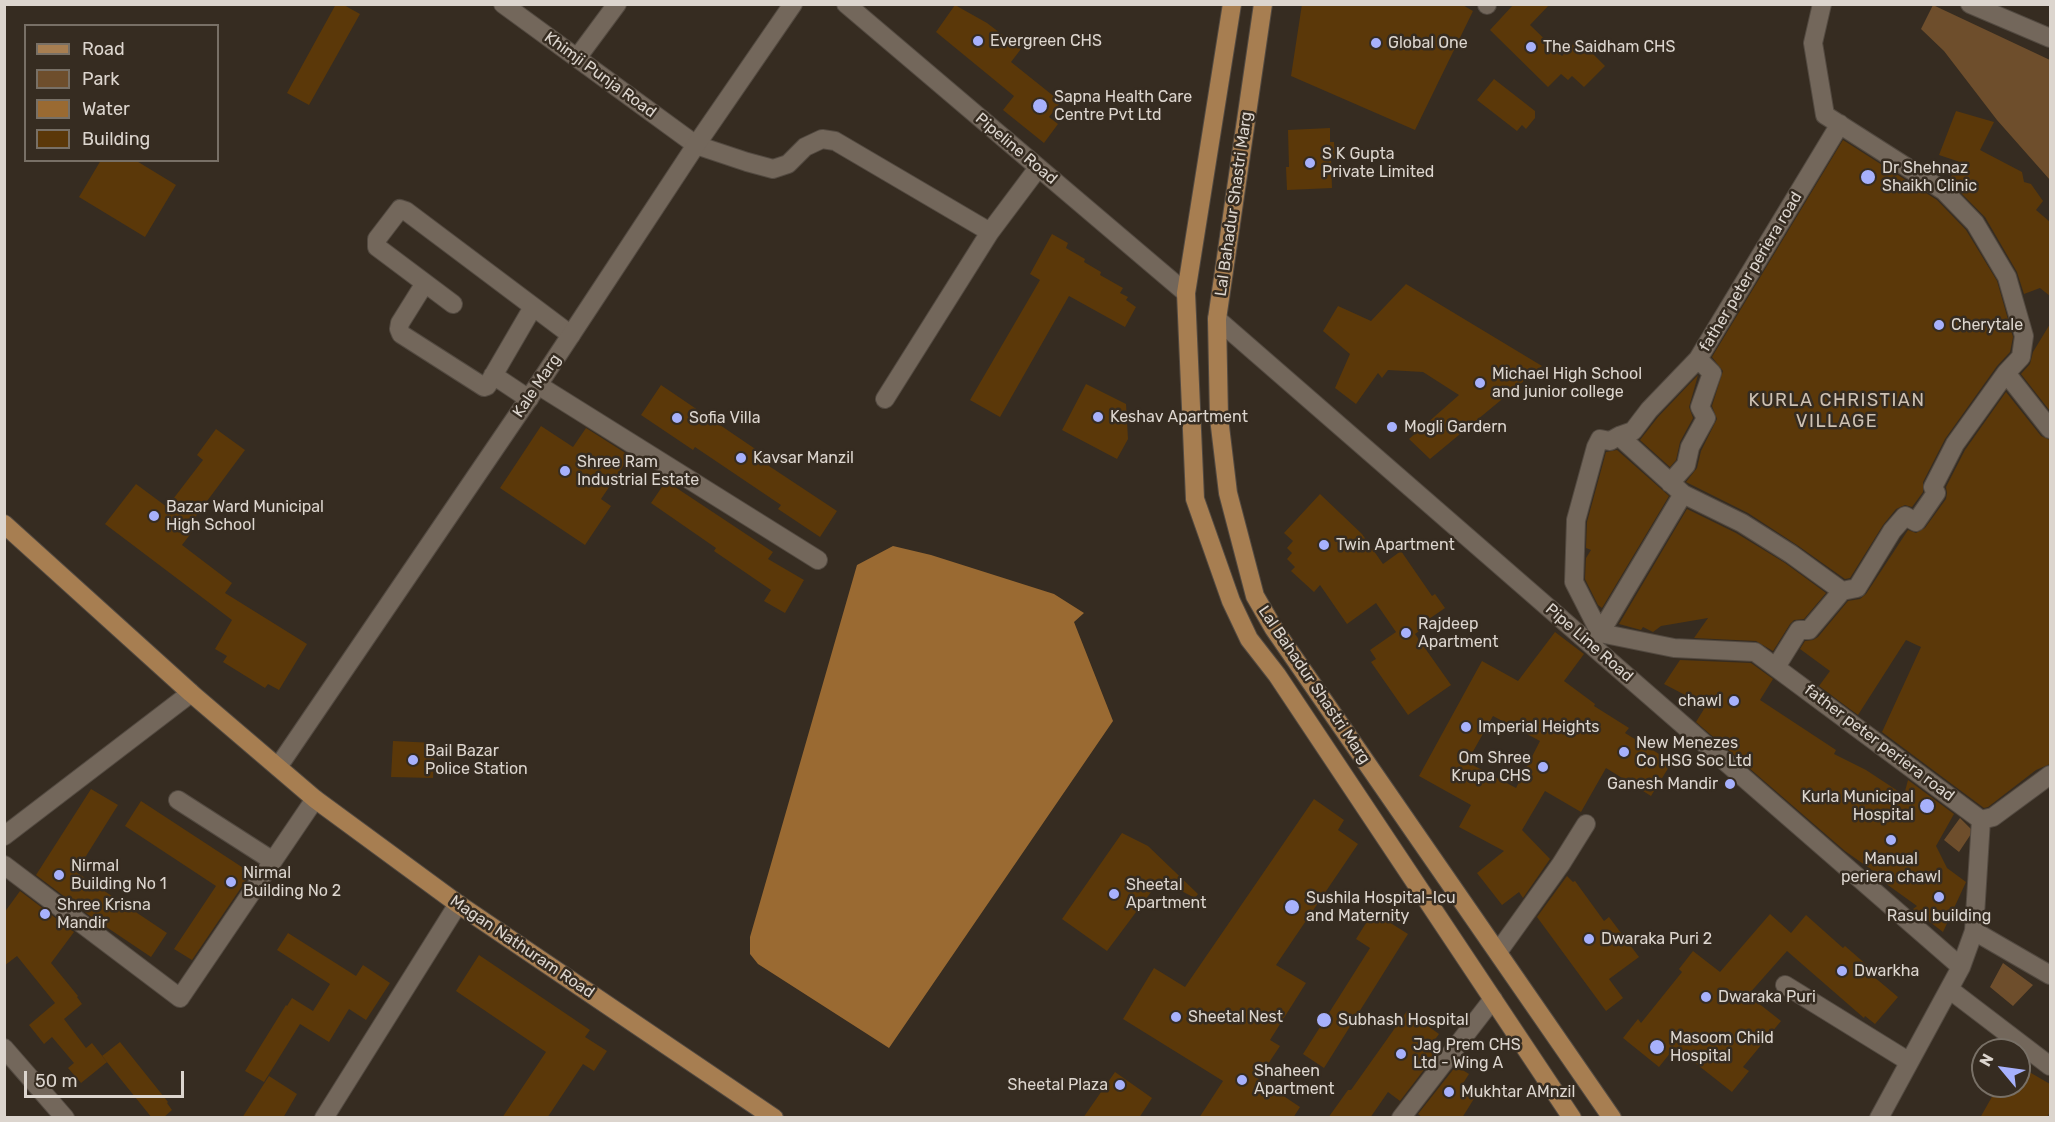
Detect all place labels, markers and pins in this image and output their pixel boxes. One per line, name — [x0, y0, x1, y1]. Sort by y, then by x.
place label: Evergreen CHS — [990, 31, 1102, 51]
place label: Global One — [1388, 33, 1468, 53]
marker: Evergreen CHS — [971, 34, 985, 48]
marker: Global One — [1369, 36, 1383, 50]
place label: The Saidham CHS — [1543, 37, 1675, 57]
marker: The Saidham CHS — [1524, 40, 1538, 54]
place label: Sapna Health Care Centre Pvt Ltd — [1054, 87, 1192, 125]
marker: Sapna Health Care Centre Pvt Ltd — [1031, 97, 1049, 115]
place label: S K Gupta Private Limited — [1322, 144, 1434, 182]
marker: S K Gupta Private Limited — [1303, 156, 1317, 170]
place label: Dr Shehnaz Shaikh Clinic — [1882, 158, 1977, 196]
marker: Dr Shehnaz Shaikh Clinic — [1859, 168, 1877, 186]
place label: Cherytale — [1951, 315, 2023, 335]
marker: Cherytale — [1932, 318, 1946, 332]
place label: Michael High School and junior college — [1492, 364, 1642, 402]
marker: Michael High School and junior college — [1473, 376, 1487, 390]
place label: Keshav Apartment — [1110, 407, 1248, 427]
place label: Sofia Villa — [689, 408, 760, 428]
marker: Keshav Apartment — [1091, 410, 1105, 424]
marker: Sofia Villa — [670, 411, 684, 425]
place label: Mogli Gardern — [1404, 417, 1507, 437]
marker: Mogli Gardern — [1385, 420, 1399, 434]
place label: Kavsar Manzil — [753, 448, 854, 468]
marker: Kavsar Manzil — [734, 451, 748, 465]
place label: Shree Ram Industrial Estate — [577, 452, 699, 490]
marker: Shree Ram Industrial Estate — [558, 464, 572, 478]
place label: Bazar Ward Municipal High School — [166, 497, 324, 535]
marker: Bazar Ward Municipal High School — [147, 509, 161, 523]
place label: Twin Apartment — [1336, 535, 1455, 555]
marker: Twin Apartment — [1317, 538, 1331, 552]
place label: Rajdeep Apartment — [1418, 614, 1498, 652]
marker: Rajdeep Apartment — [1399, 626, 1413, 640]
place label: chawl — [1678, 691, 1722, 711]
marker: chawl — [1727, 694, 1741, 708]
place label: Imperial Heights — [1478, 717, 1600, 737]
marker: Imperial Heights — [1459, 720, 1473, 734]
place label: New Menezes Co HSG Soc Ltd — [1636, 733, 1752, 771]
place label: Bail Bazar Police Station — [425, 741, 528, 779]
marker: New Menezes Co HSG Soc Ltd — [1617, 745, 1631, 759]
place label: Om Shree Krupa CHS — [1451, 748, 1531, 786]
marker: Bail Bazar Police Station — [406, 753, 420, 767]
marker: Om Shree Krupa CHS — [1536, 760, 1550, 774]
place label: Ganesh Mandir — [1607, 774, 1718, 794]
marker: Ganesh Mandir — [1723, 777, 1737, 791]
place label: Kurla Municipal Hospital — [1802, 787, 1914, 825]
marker: Kurla Municipal Hospital — [1918, 797, 1936, 815]
marker: Manual periera chawl — [1884, 833, 1898, 847]
place label: Manual periera chawl — [1841, 849, 1941, 887]
place label: Nirmal Building No 1 — [71, 856, 167, 894]
place label: Nirmal Building No 2 — [243, 863, 341, 901]
marker: Nirmal Building No 1 — [52, 868, 66, 882]
marker: Nirmal Building No 2 — [224, 875, 238, 889]
place label: Sheetal Apartment — [1126, 875, 1206, 913]
marker: Sheetal Apartment — [1107, 887, 1121, 901]
place label: Sushila Hospital-Icu and Maternity — [1306, 888, 1456, 926]
marker: Rasul building — [1932, 890, 1946, 904]
place label: Shree Krisna Mandir — [57, 895, 151, 933]
marker: Sushila Hospital-Icu and Maternity — [1283, 898, 1301, 916]
place label: Rasul building — [1887, 906, 1991, 926]
marker: Shree Krisna Mandir — [38, 907, 52, 921]
place label: Dwaraka Puri 2 — [1601, 929, 1712, 949]
marker: Dwaraka Puri 2 — [1582, 932, 1596, 946]
place label: Dwarkha — [1854, 961, 1919, 981]
marker: Dwarkha — [1835, 964, 1849, 978]
place label: Dwaraka Puri — [1718, 987, 1816, 1007]
marker: Dwaraka Puri — [1699, 990, 1713, 1004]
place label: Sheetal Nest — [1188, 1007, 1283, 1027]
marker: Sheetal Nest — [1169, 1010, 1183, 1024]
place label: Subhash Hospital — [1338, 1010, 1469, 1030]
marker: Subhash Hospital — [1315, 1011, 1333, 1029]
place label: Masoom Child Hospital — [1670, 1028, 1774, 1066]
place label: Jag Prem CHS Ltd - Wing A — [1413, 1035, 1521, 1073]
marker: Masoom Child Hospital — [1648, 1038, 1666, 1056]
marker: Jag Prem CHS Ltd - Wing A — [1394, 1047, 1408, 1061]
place label: Shaheen Apartment — [1254, 1061, 1334, 1099]
marker: Shaheen Apartment — [1235, 1073, 1249, 1087]
place label: Sheetal Plaza — [1008, 1075, 1108, 1095]
marker: Sheetal Plaza — [1113, 1078, 1127, 1092]
place label: Mukhtar AMnzil — [1461, 1082, 1575, 1102]
marker: Mukhtar AMnzil — [1442, 1085, 1456, 1099]

